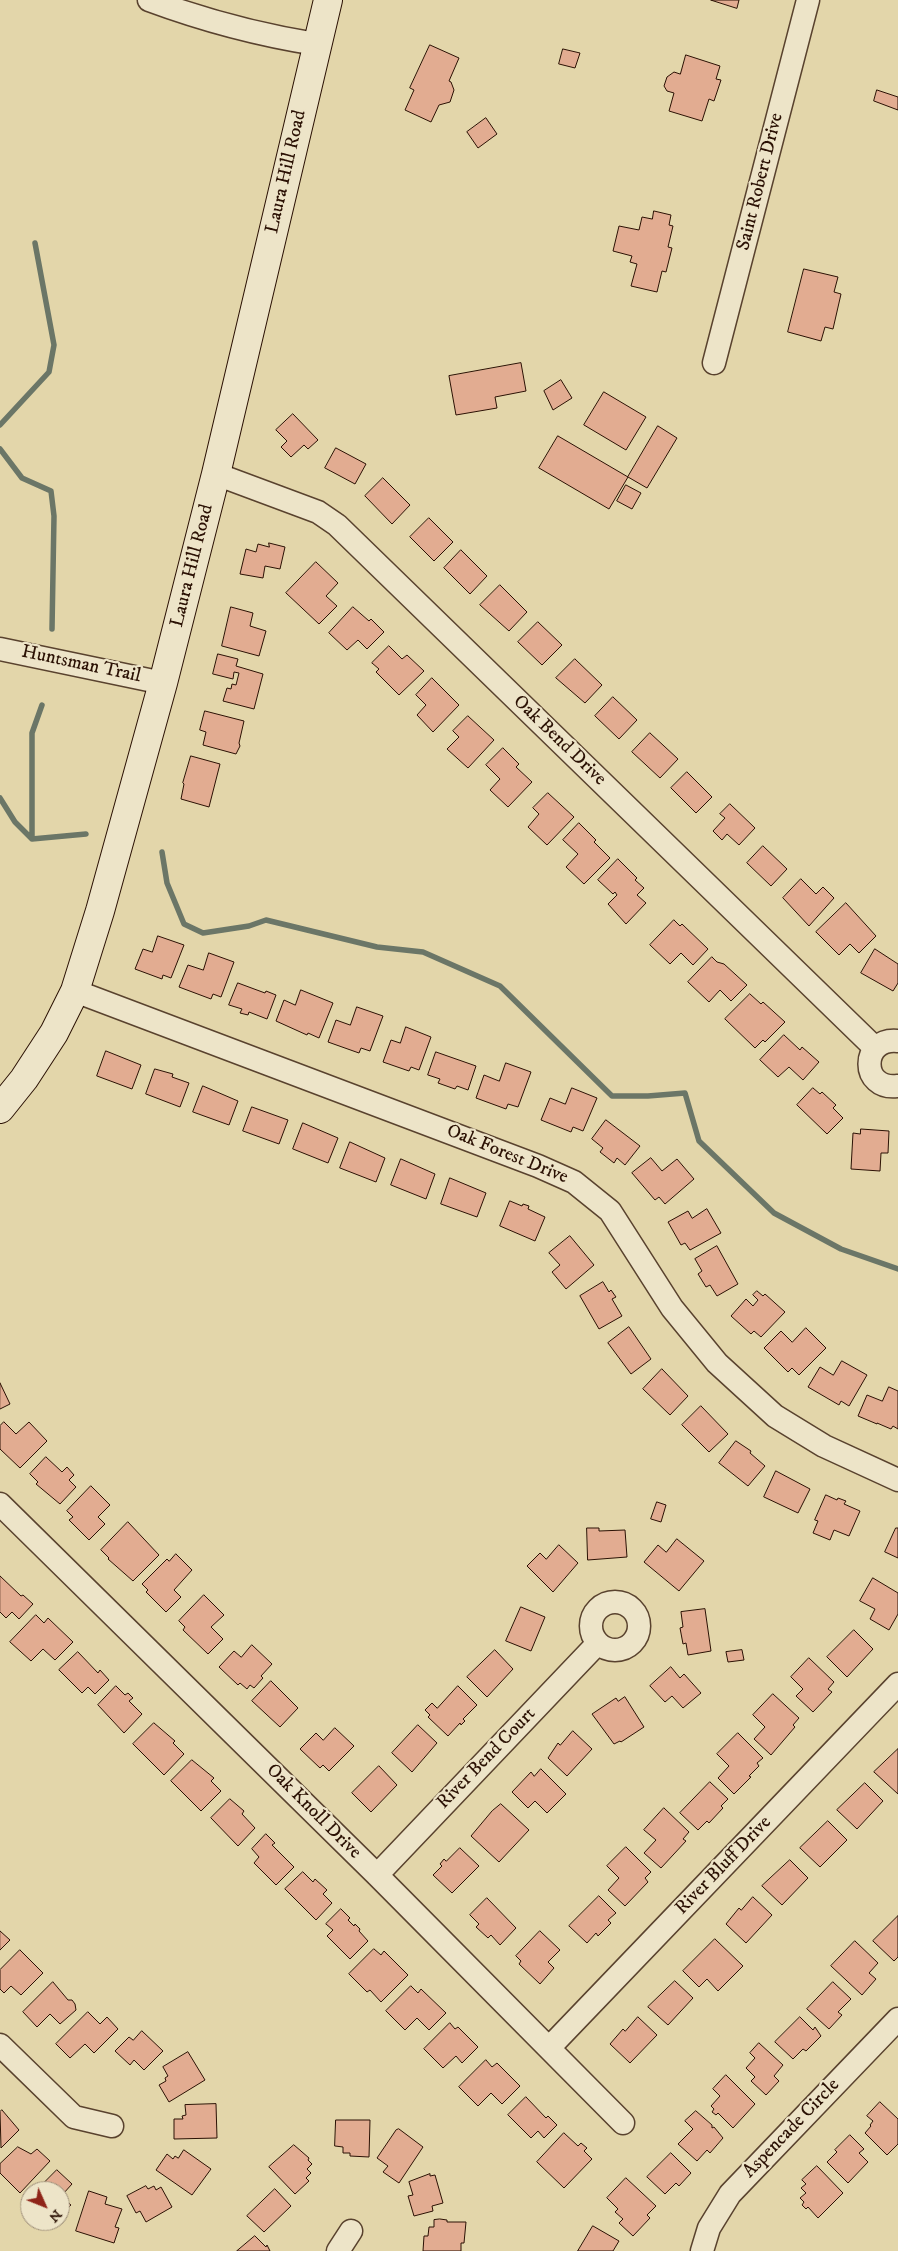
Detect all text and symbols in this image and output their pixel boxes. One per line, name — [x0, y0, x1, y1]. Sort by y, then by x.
street label: Laura Hill Road — [262, 108, 312, 236]
street label: Saint Robert Drive — [733, 111, 789, 253]
street label: Laura Hill Road — [167, 502, 219, 630]
street label: Huntsman Trail — [19, 641, 143, 689]
street label: Oak Bend Drive — [508, 691, 610, 791]
street label: Oak Forest Drive — [443, 1120, 571, 1190]
street label: River Bend Court — [433, 1703, 541, 1815]
street label: Oak Knoll Drive — [261, 1760, 365, 1864]
street label: River Bluff Drive — [671, 1812, 777, 1920]
street label: Aspencade Circle — [739, 2074, 845, 2184]
north arrow — [20, 2181, 70, 2231]
text: N — [45, 2205, 66, 2226]

